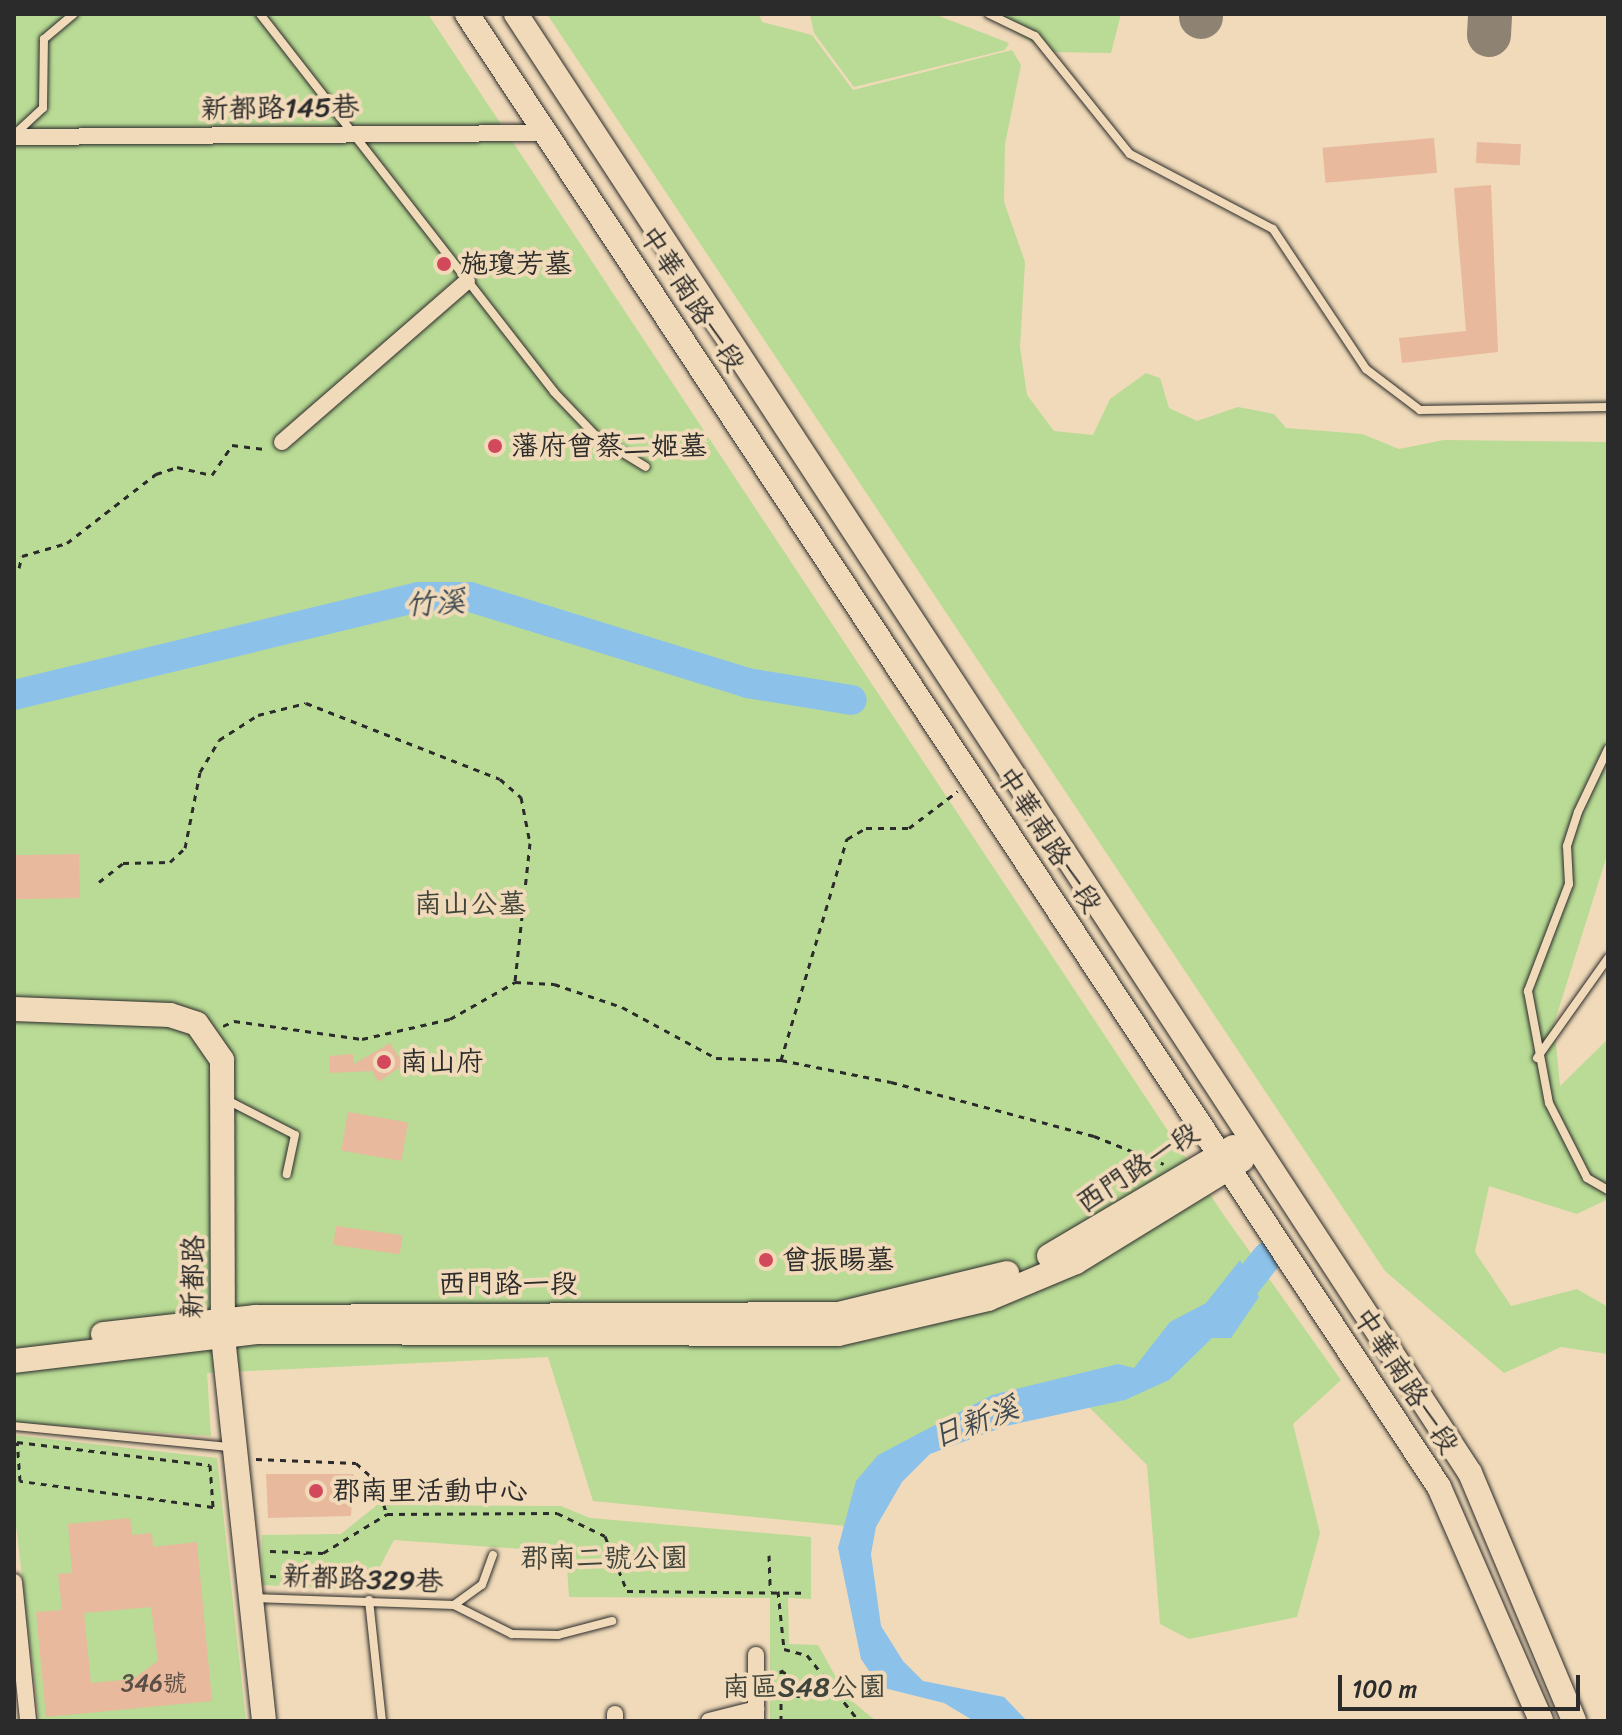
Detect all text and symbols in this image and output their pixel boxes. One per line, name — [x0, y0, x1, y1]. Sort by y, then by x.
street label: 新都路145巷 — [200, 90, 360, 126]
street label: 中華南路一段 — [632, 219, 752, 379]
place label: 施瓊芳墓 — [460, 247, 572, 281]
marker: 施瓊芳墓 — [435, 255, 453, 273]
place label: 藩府曾蔡二姬墓 — [511, 429, 707, 463]
marker: 藩府曾蔡二姬墓 — [486, 437, 504, 455]
water label: 竹溪 — [404, 583, 466, 623]
street label: 中華南路一段 — [989, 760, 1109, 920]
park label: 南山公墓 — [414, 887, 526, 921]
place label: 南山府 — [400, 1045, 484, 1079]
marker: 南山府 — [375, 1053, 393, 1071]
street label: 西門路一段 — [1070, 1116, 1206, 1220]
street label: 新都路 — [175, 1235, 211, 1319]
place label: 曾振暘墓 — [782, 1243, 894, 1277]
marker: 曾振暘墓 — [757, 1251, 775, 1269]
street label: 西門路一段 — [438, 1267, 578, 1301]
street label: 中華南路一段 — [1346, 1301, 1466, 1461]
water label: 日新溪 — [927, 1389, 1023, 1455]
place label: 郡南里活動中心 — [332, 1474, 528, 1508]
marker: 郡南里活動中心 — [307, 1482, 325, 1500]
park label: 郡南二號公園 — [520, 1541, 688, 1575]
street label: 新都路329巷 — [282, 1559, 444, 1599]
scale bar — [1342, 1659, 1584, 1709]
text: 100 m — [1352, 1668, 1417, 1710]
house number: 346號 — [121, 1670, 187, 1698]
park label: 南區S48公園 — [722, 1670, 886, 1704]

